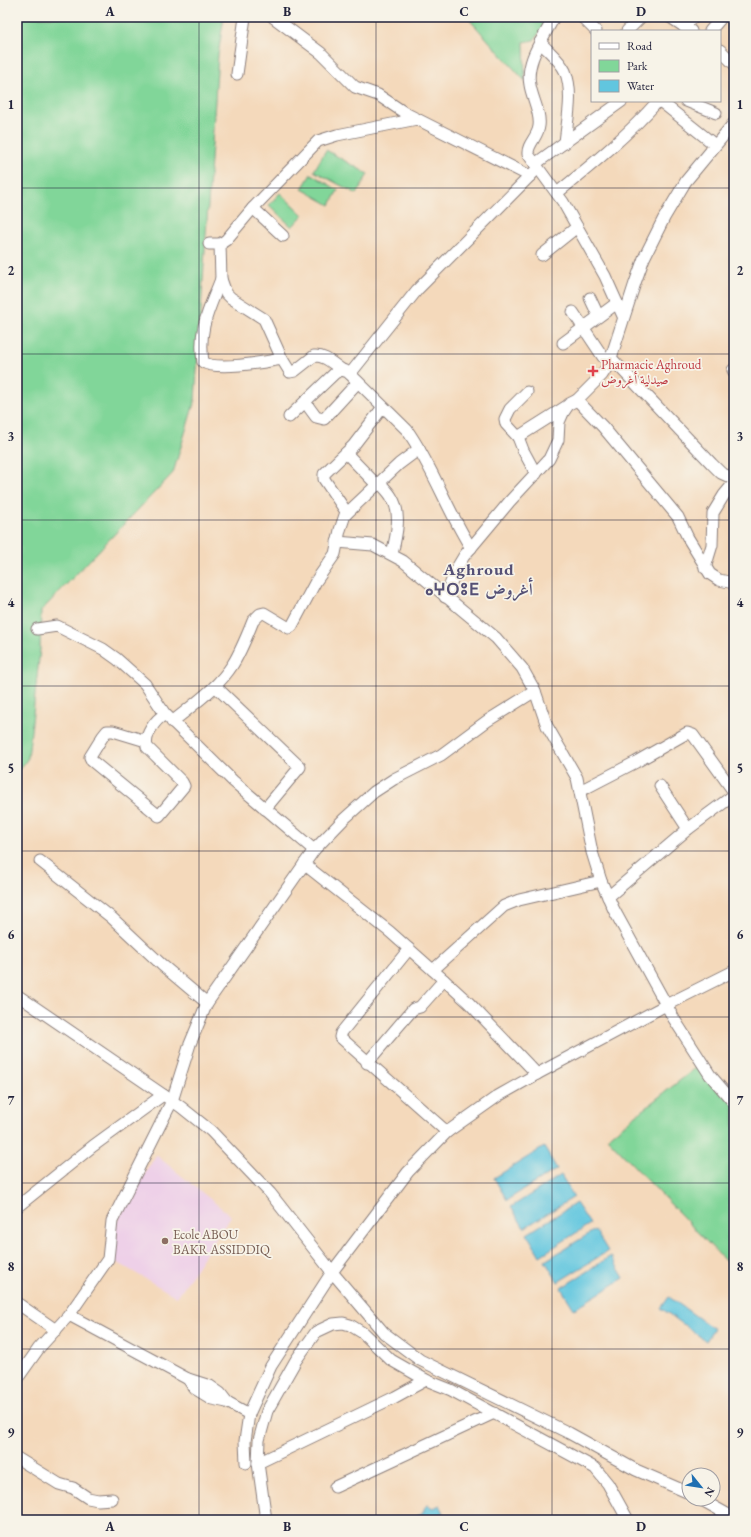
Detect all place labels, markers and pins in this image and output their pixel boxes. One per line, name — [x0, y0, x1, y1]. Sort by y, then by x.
place label: Pharmacie Aghroud صيدلية أغروض — [601, 356, 702, 389]
marker: Pharmacie Aghroud صيدلية أغروض — [588, 366, 598, 376]
place label: Ecole ABOU BAKR ASSIDDIQ — [173, 1226, 272, 1258]
marker: Ecole ABOU BAKR ASSIDDIQ — [160, 1236, 170, 1246]

